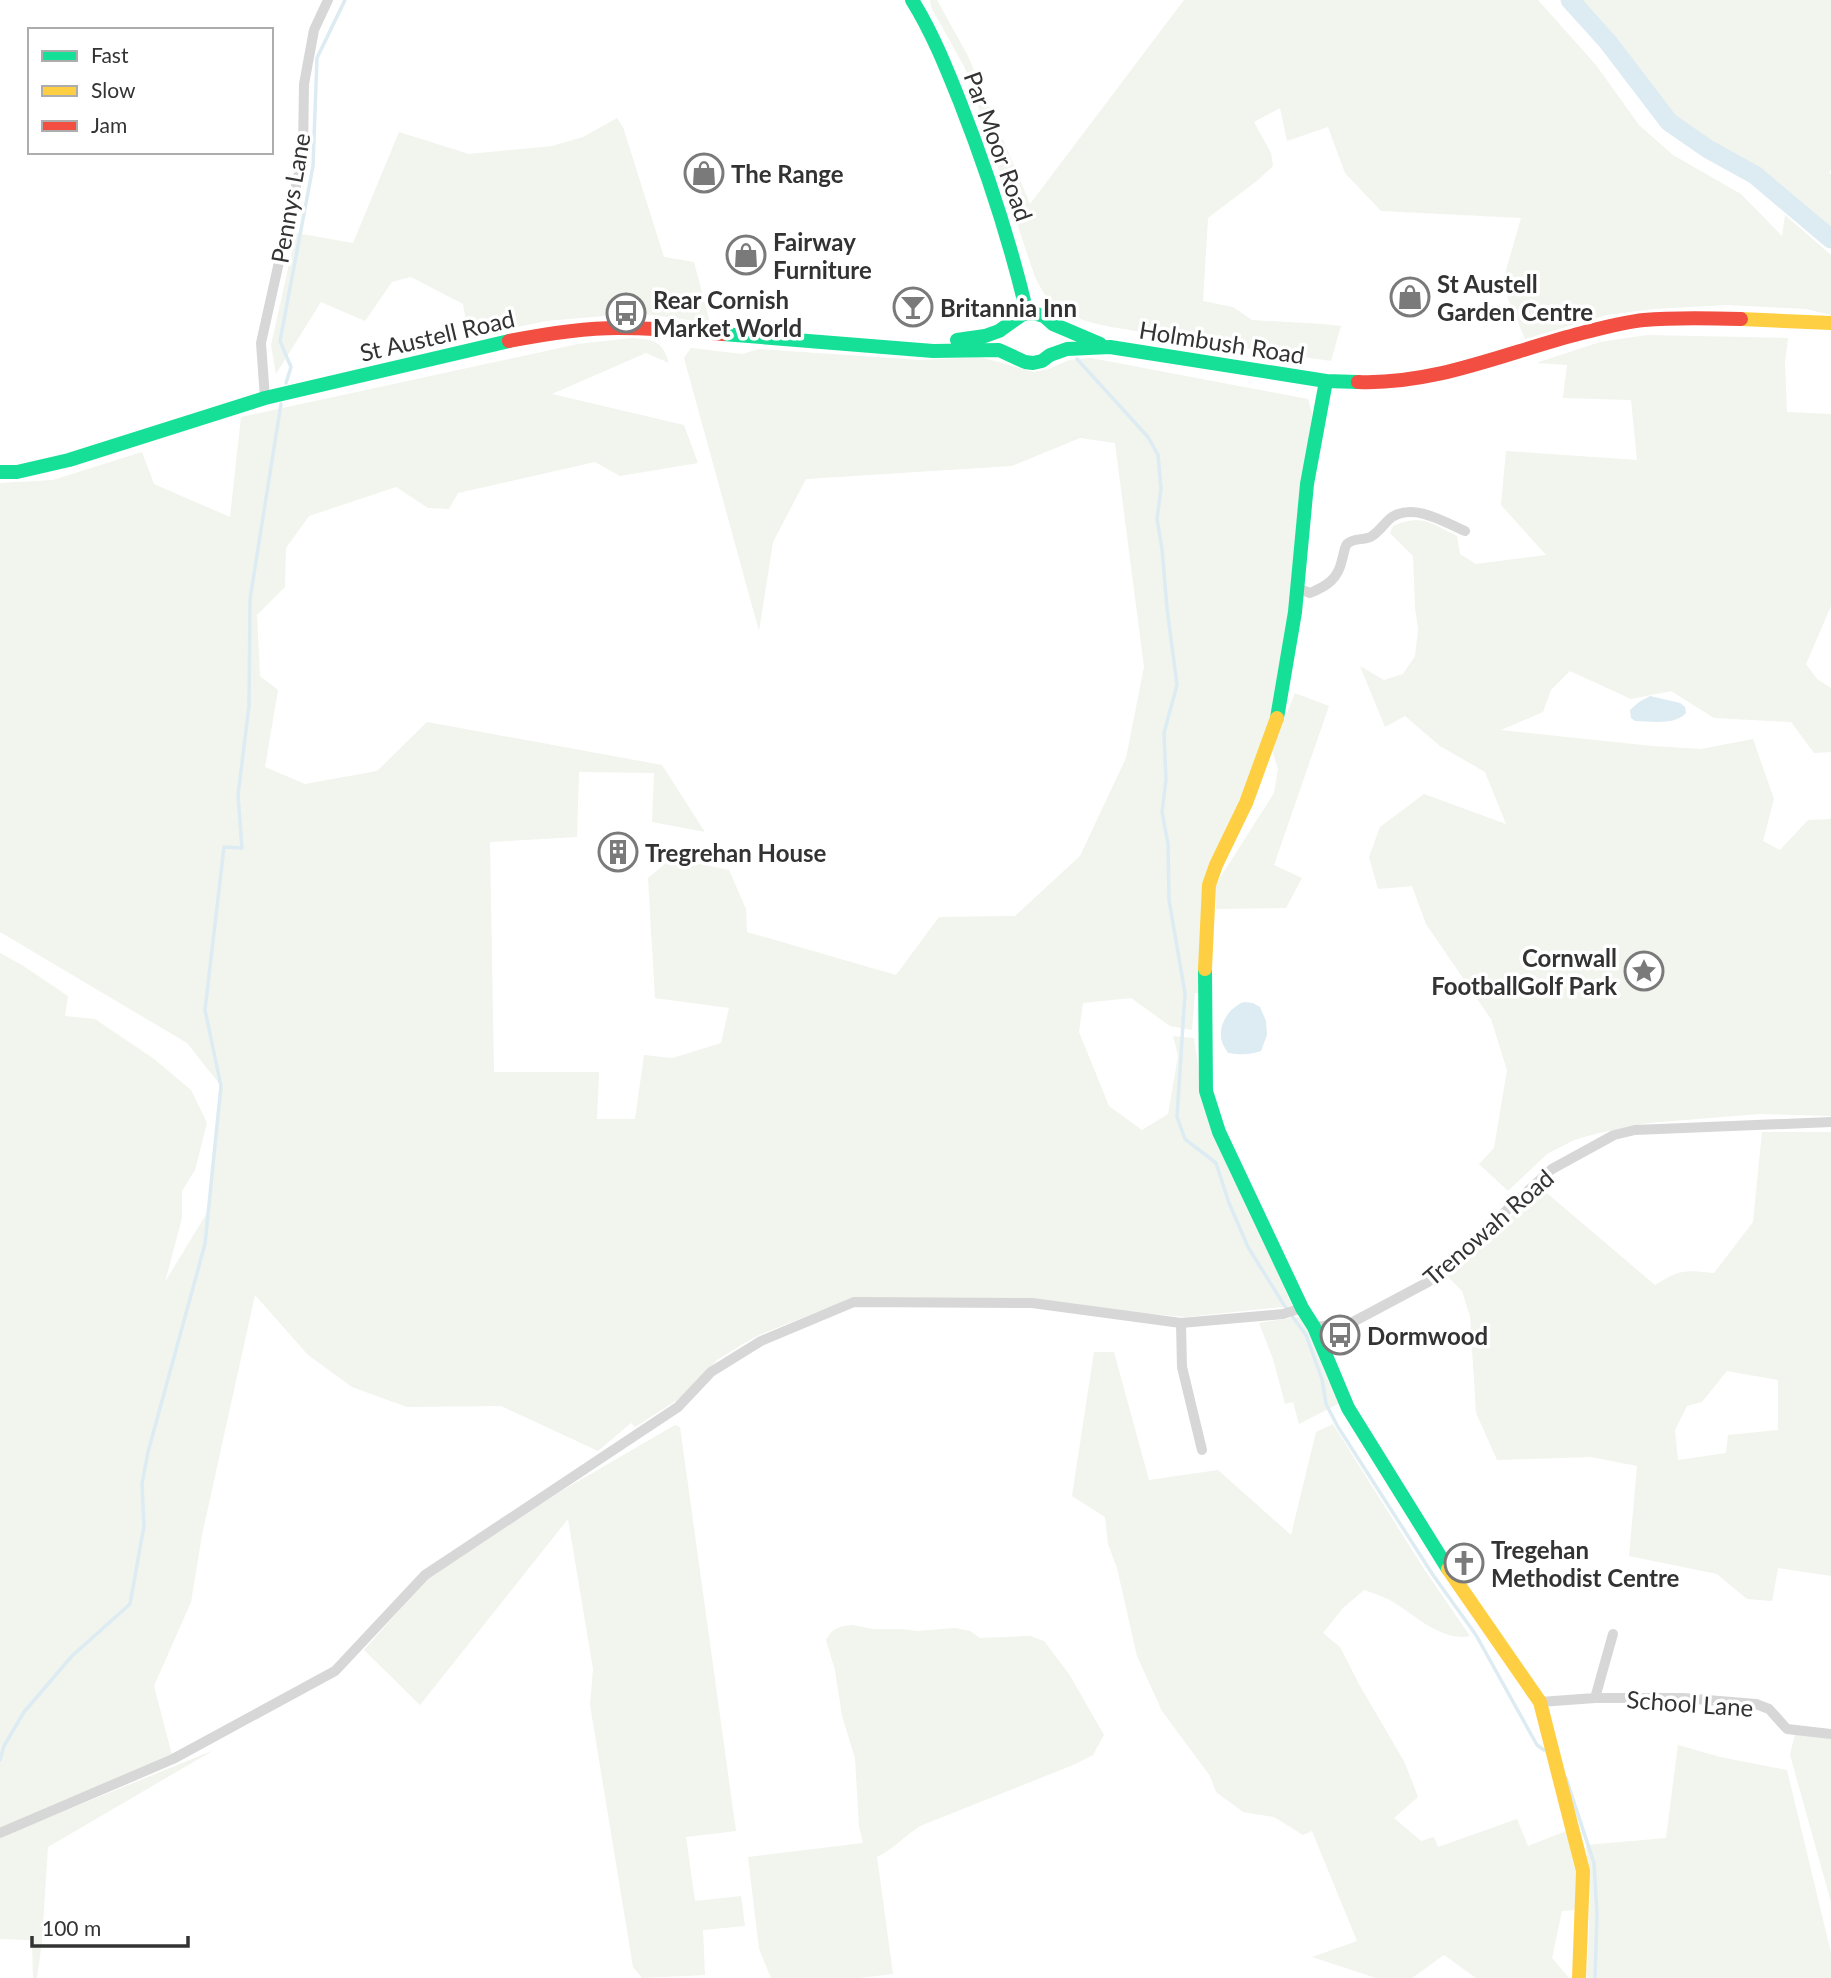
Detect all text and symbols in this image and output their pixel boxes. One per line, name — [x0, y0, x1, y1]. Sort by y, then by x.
legend — [28, 28, 273, 154]
text: Fast — [91, 42, 129, 67]
street label: Par Moor Road — [959, 67, 1039, 225]
text: Slow — [91, 77, 136, 102]
text: Jam — [91, 112, 127, 137]
street label: Pennys Lane — [264, 131, 316, 265]
shop icon: The Range — [683, 152, 725, 194]
place label: The Range — [731, 159, 844, 188]
place label: Fairway Furniture — [773, 227, 872, 284]
shop icon: Fairway Furniture — [725, 234, 767, 276]
place label: St Austell Garden Centre — [1437, 269, 1593, 326]
shop icon: St Austell Garden Centre — [1389, 276, 1431, 318]
place label: Rear Cornish Market World — [653, 285, 802, 342]
bar icon: Britannia Inn — [892, 286, 934, 328]
bus stop icon: Rear Cornish Market World — [605, 292, 647, 334]
place label: Britannia Inn — [940, 293, 1077, 322]
street label: St Austell Road — [357, 303, 517, 367]
street label: Holmbush Road — [1137, 315, 1307, 369]
building icon: Tregrehan House — [597, 831, 639, 873]
place label: Tregrehan House — [645, 838, 827, 867]
place label: Cornwall FootballGolf Park — [1431, 943, 1617, 1000]
place icon: Cornwall FootballGolf Park — [1623, 950, 1665, 992]
street label: Trenowah Road — [1417, 1163, 1559, 1291]
bus stop icon: Dormwood — [1319, 1314, 1361, 1356]
place label: Dormwood — [1367, 1321, 1488, 1350]
place label: Tregehan Methodist Centre — [1491, 1535, 1680, 1592]
church icon: Tregehan Methodist Centre — [1443, 1542, 1485, 1584]
street label: School Lane — [1626, 1684, 1754, 1722]
scale bar — [32, 1904, 187, 1948]
text: 100 m — [42, 1915, 101, 1940]

